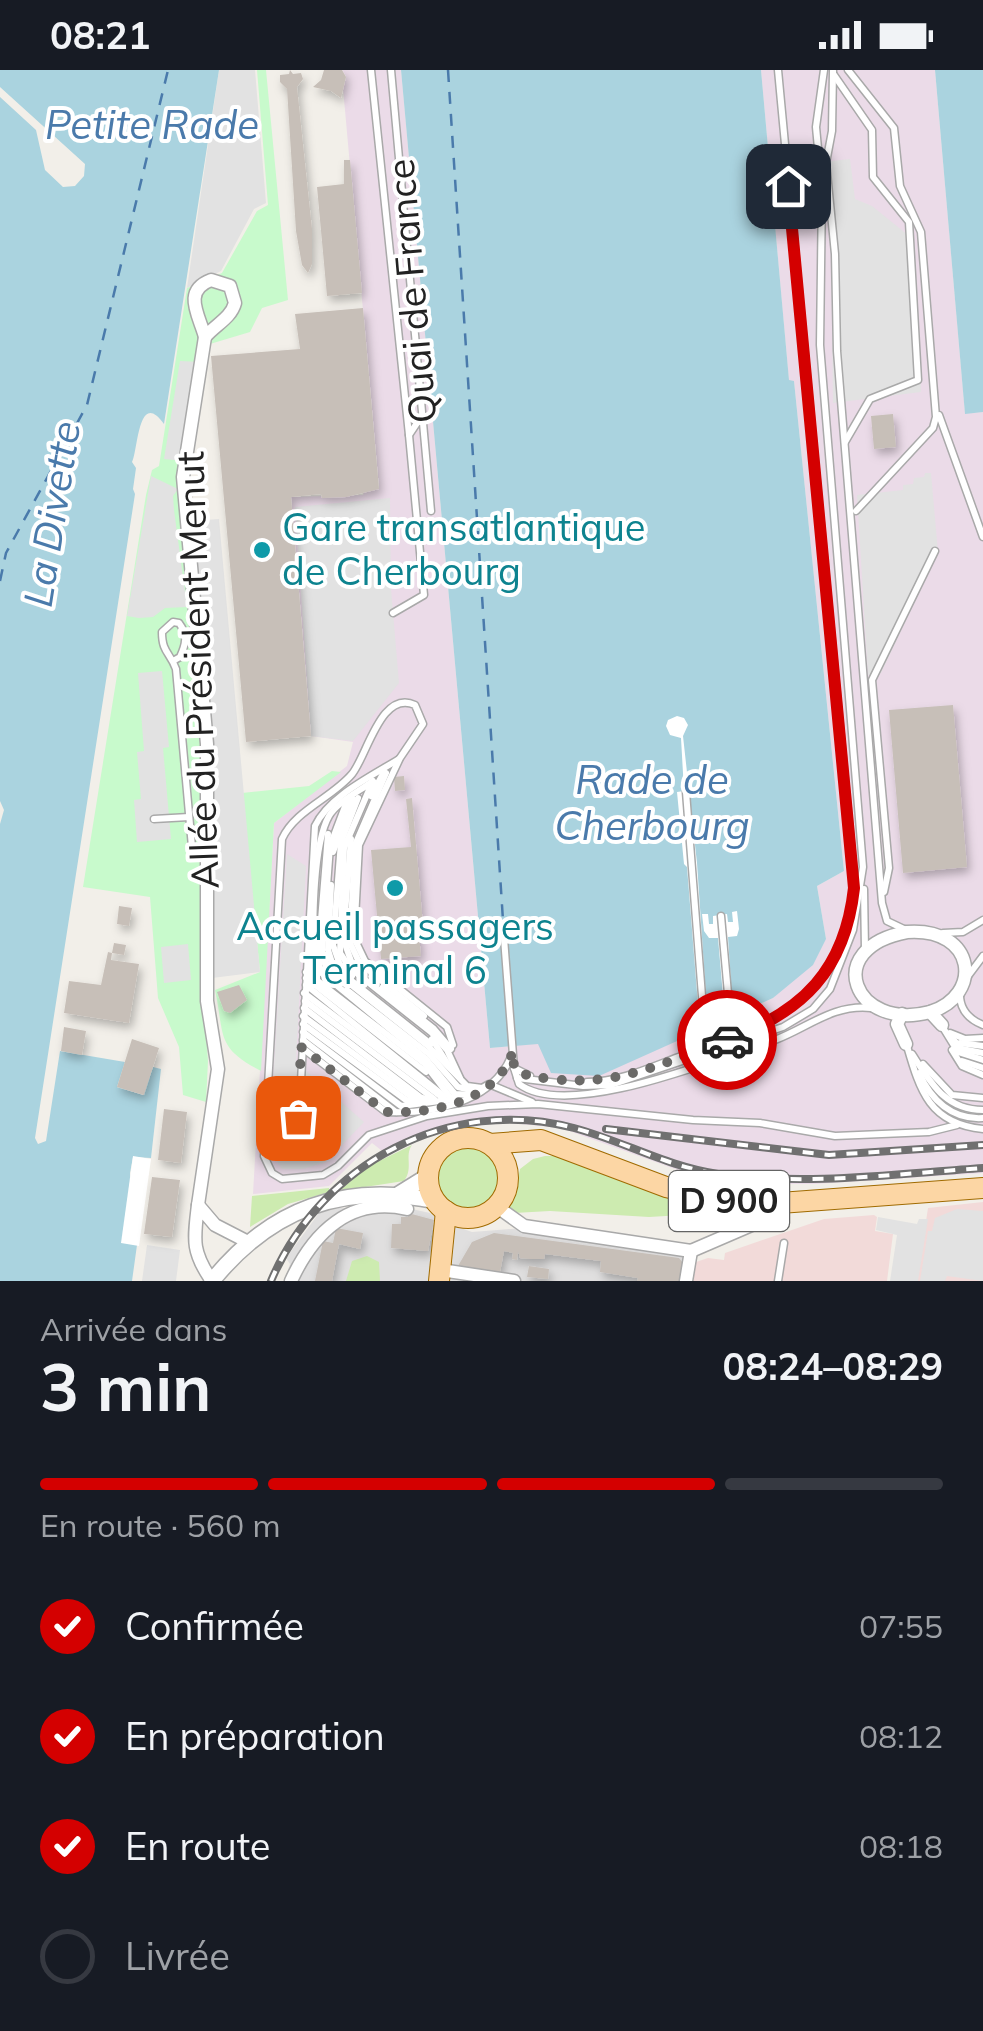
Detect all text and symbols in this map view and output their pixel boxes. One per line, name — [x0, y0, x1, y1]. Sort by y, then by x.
text: 08:21 — [50, 11, 151, 59]
water label: Petite Rade — [45, 99, 259, 149]
pin — [746, 144, 831, 229]
street label: Quai de France — [376, 157, 446, 425]
icon: home — [761, 159, 816, 214]
water label: La Divette — [12, 417, 90, 610]
street label: Allée du Président Menut — [165, 450, 229, 890]
place label: Gare transatlantique de Cherbourg — [282, 503, 646, 595]
marker: Gare transatlantique de Cherbourg — [251, 539, 273, 561]
water label: Rade de Cherbourg — [554, 754, 750, 850]
marker: Accueil passagers Terminal 6 — [384, 877, 406, 899]
place label: Accueil passagers Terminal 6 — [236, 902, 554, 994]
courier — [677, 990, 777, 1090]
icon: car — [700, 1013, 755, 1068]
pin — [256, 1076, 341, 1161]
icon: bag — [271, 1091, 326, 1146]
road number: D 900 — [669, 1171, 789, 1231]
text: Arrivée dans — [40, 1309, 227, 1349]
text: 08:24–08:29 — [723, 1342, 943, 1390]
text: 3 min — [40, 1346, 211, 1427]
text: En route · 560 m — [40, 1505, 281, 1545]
icon: check — [40, 1599, 95, 1654]
text: Confirmée — [125, 1602, 304, 1650]
text: 07:55 — [859, 1606, 943, 1646]
icon: check — [40, 1709, 95, 1764]
text: En préparation — [125, 1712, 385, 1760]
text: 08:12 — [859, 1716, 943, 1756]
icon: check — [40, 1819, 95, 1874]
text: En route — [125, 1822, 271, 1870]
text: 08:18 — [859, 1826, 943, 1866]
text: Livrée — [125, 1932, 230, 1980]

